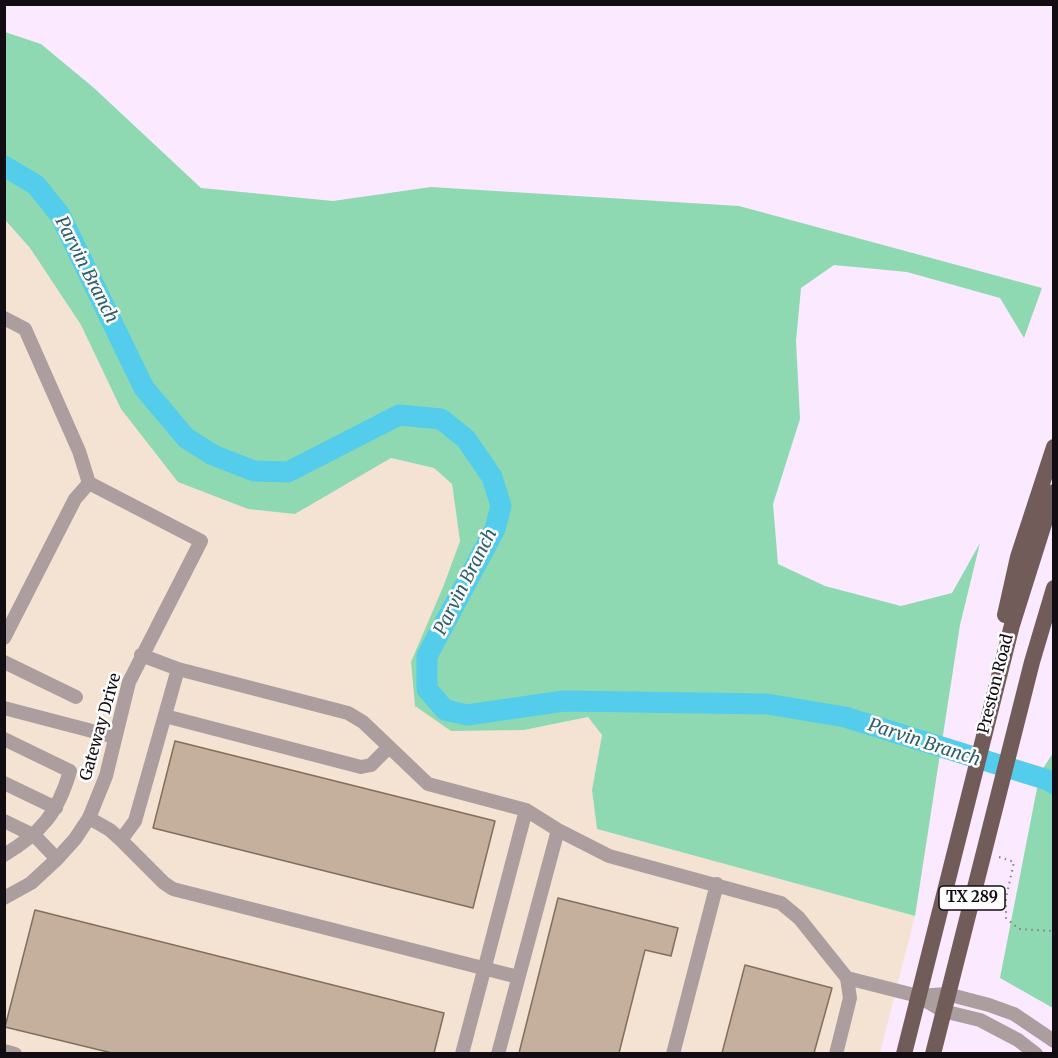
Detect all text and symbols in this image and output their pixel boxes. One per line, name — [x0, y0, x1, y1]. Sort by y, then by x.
water label: Parvin Branch — [50, 213, 122, 327]
water label: Parvin Branch — [430, 525, 502, 639]
street label: Preston Road — [974, 632, 1018, 736]
street label: Gateway Drive — [76, 671, 126, 783]
water label: Parvin Branch — [865, 715, 983, 771]
road number: TX 289 — [939, 886, 1005, 910]

